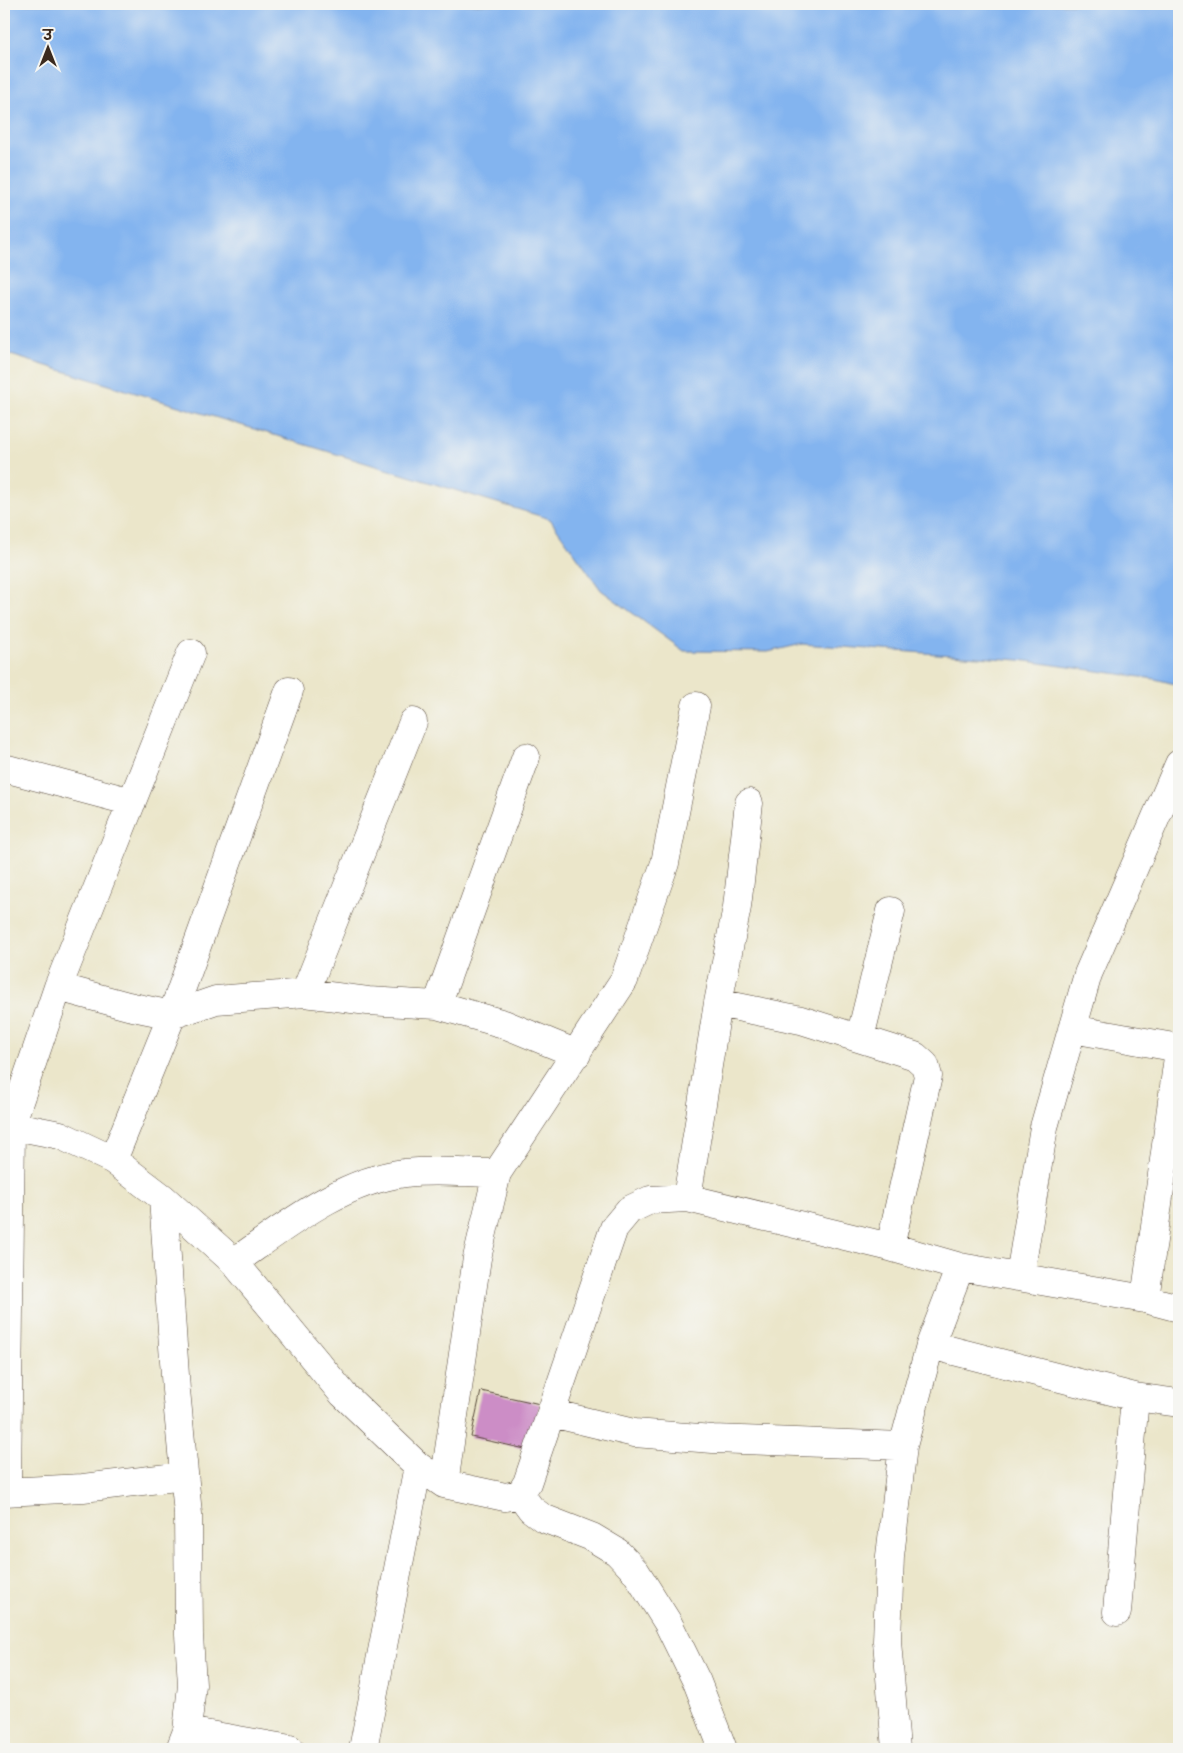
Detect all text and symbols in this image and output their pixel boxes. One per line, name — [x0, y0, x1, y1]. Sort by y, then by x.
north arrow — [22, 22, 72, 72]
text: उ — [41, 27, 54, 44]

